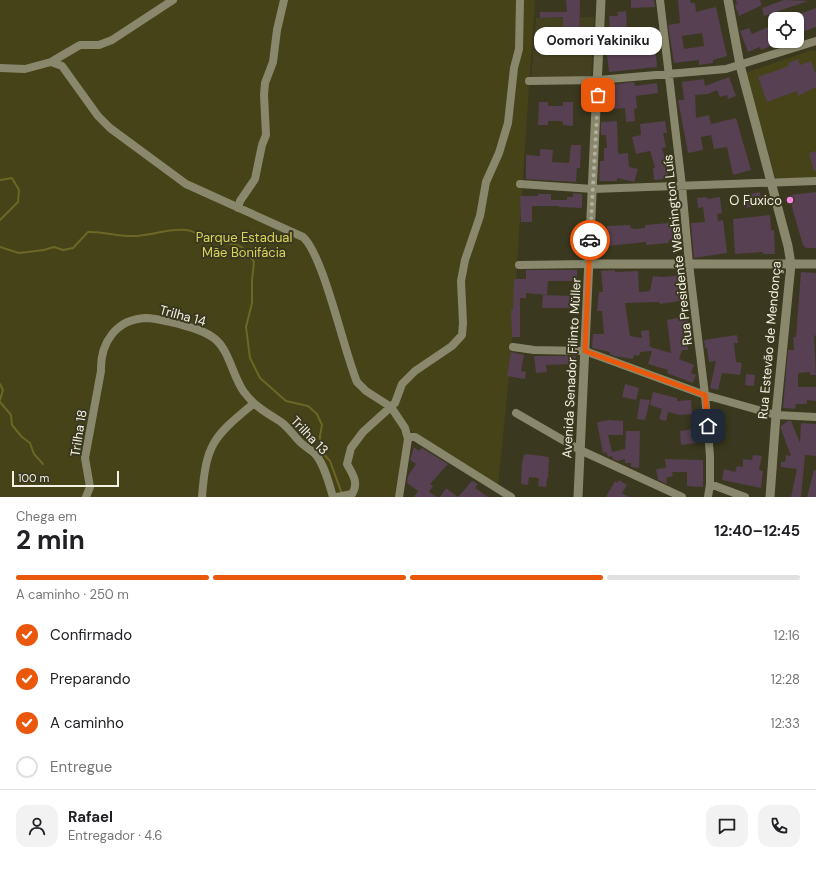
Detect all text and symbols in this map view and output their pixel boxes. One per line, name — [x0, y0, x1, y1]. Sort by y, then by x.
map controls — [768, 12, 804, 48]
button: locate — [768, 12, 804, 48]
callout: Oomori Yakiniku — [534, 27, 662, 55]
text: Oomori Yakiniku — [546, 32, 650, 49]
pin — [581, 78, 615, 112]
icon: bag — [587, 84, 609, 106]
street label: Rua Presidente Washington Luís — [659, 154, 696, 346]
place label: O Fuxico — [729, 192, 782, 209]
marker: O Fuxico — [785, 195, 795, 205]
courier — [570, 220, 610, 260]
park label: Parque Estadual Mãe Bonifácia — [196, 229, 292, 261]
icon: car — [579, 229, 601, 251]
street label: Rua Estevão de Mendonça — [754, 260, 785, 420]
street label: Avenida Senador Filinto Müller — [558, 277, 585, 459]
street label: Trilha 14 — [158, 301, 208, 330]
street label: Trilha 18 — [66, 408, 91, 458]
pin — [691, 409, 725, 443]
street label: Trilha 13 — [287, 412, 332, 458]
icon: home — [697, 415, 719, 437]
scale bar — [12, 469, 119, 488]
text: 100 m — [18, 471, 49, 485]
text: Chega em — [16, 508, 77, 525]
text: 12:40–12:45 — [714, 521, 800, 541]
text: 2 min — [16, 523, 85, 557]
text: A caminho · 250 m — [16, 586, 129, 603]
icon: check — [16, 624, 38, 646]
text: Confirmado — [50, 625, 132, 645]
text: 12:16 — [774, 627, 800, 644]
icon: check — [16, 668, 38, 690]
text: Preparando — [50, 669, 131, 689]
text: 12:28 — [771, 671, 800, 688]
icon: check — [16, 712, 38, 734]
text: A caminho — [50, 713, 124, 733]
text: 12:33 — [770, 715, 800, 732]
text: Entregue — [50, 757, 112, 777]
button: person — [16, 805, 58, 847]
button: chat — [706, 805, 748, 847]
button: phone — [758, 805, 800, 847]
text: Rafael — [68, 807, 113, 827]
text: Entregador · 4.6 — [68, 827, 163, 844]

